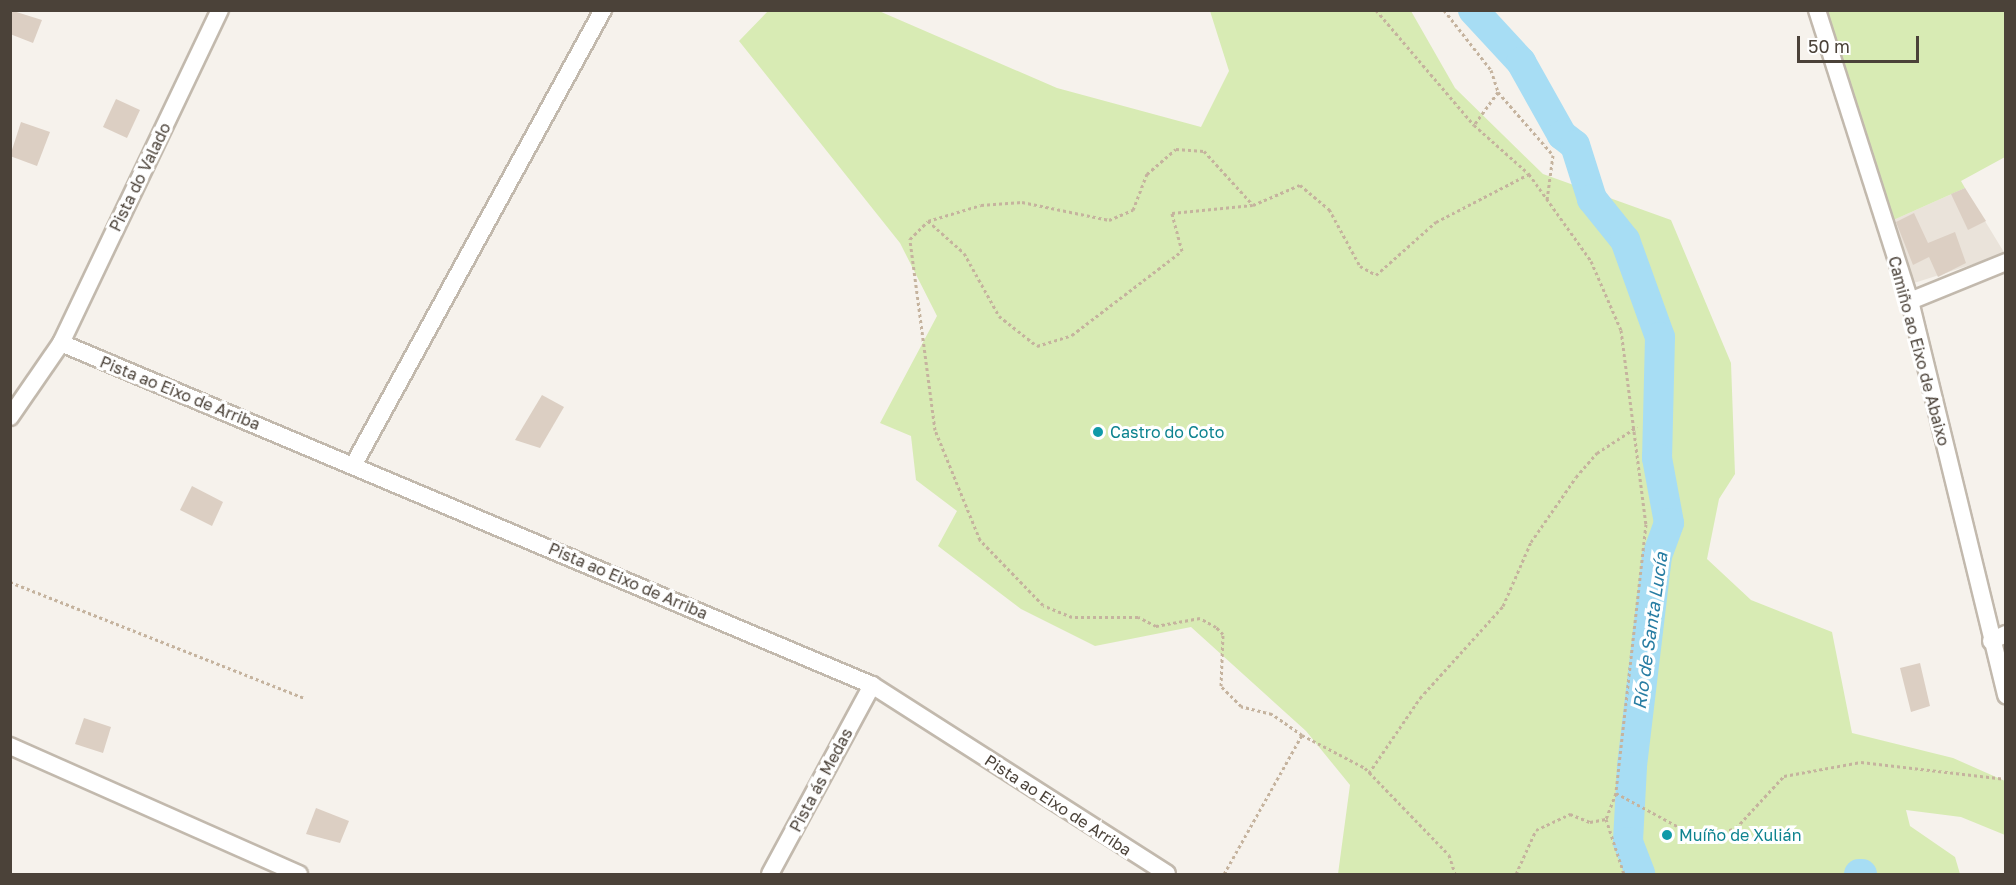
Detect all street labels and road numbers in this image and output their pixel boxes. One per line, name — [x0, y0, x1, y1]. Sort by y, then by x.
street label: Pista do Valado — [105, 120, 175, 234]
street label: Camiño ao Eixo de Abaixo — [1884, 254, 1954, 448]
street label: Pista ao Eixo de Arriba — [97, 352, 263, 434]
street label: Pista ao Eixo de Arriba — [546, 539, 710, 623]
street label: Pista ás Medas — [786, 725, 856, 835]
street label: Pista ao Eixo de Arriba — [981, 750, 1135, 860]

